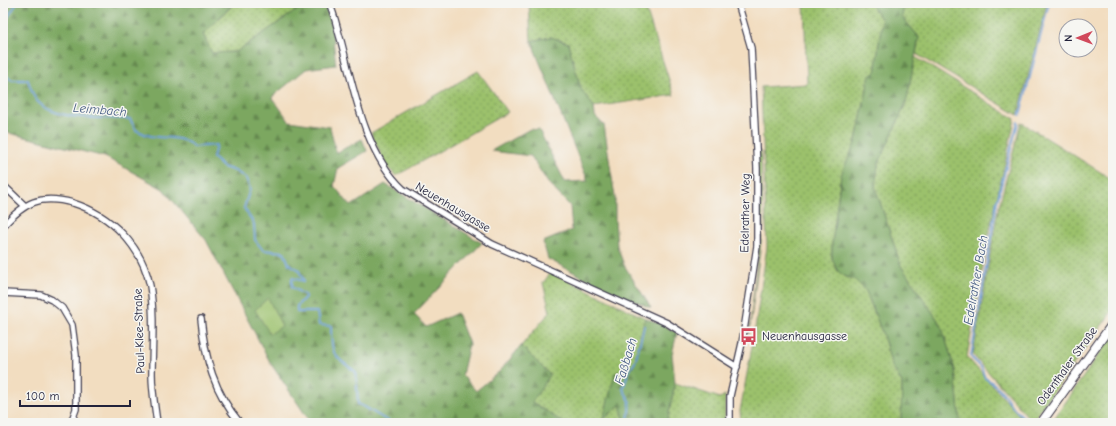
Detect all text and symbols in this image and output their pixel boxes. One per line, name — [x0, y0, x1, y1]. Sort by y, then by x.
north arrow — [1058, 18, 1098, 58]
text: N — [1062, 34, 1075, 42]
water label: Leimbach — [73, 100, 127, 119]
street label: Edelrather Weg — [737, 173, 753, 253]
street label: Neuenhausgasse — [413, 179, 493, 235]
water label: Edelrather Bach — [960, 234, 991, 326]
street label: Paul-Klee-Straße — [131, 288, 147, 374]
street label: Odenthaler Straße — [1034, 324, 1100, 408]
bus stop icon: Neuenhausgasse — [739, 326, 759, 346]
place label: Neuenhausgasse — [762, 329, 847, 343]
water label: Faßbach — [611, 336, 640, 386]
scale bar — [20, 382, 130, 408]
text: 100 m — [26, 389, 59, 403]

